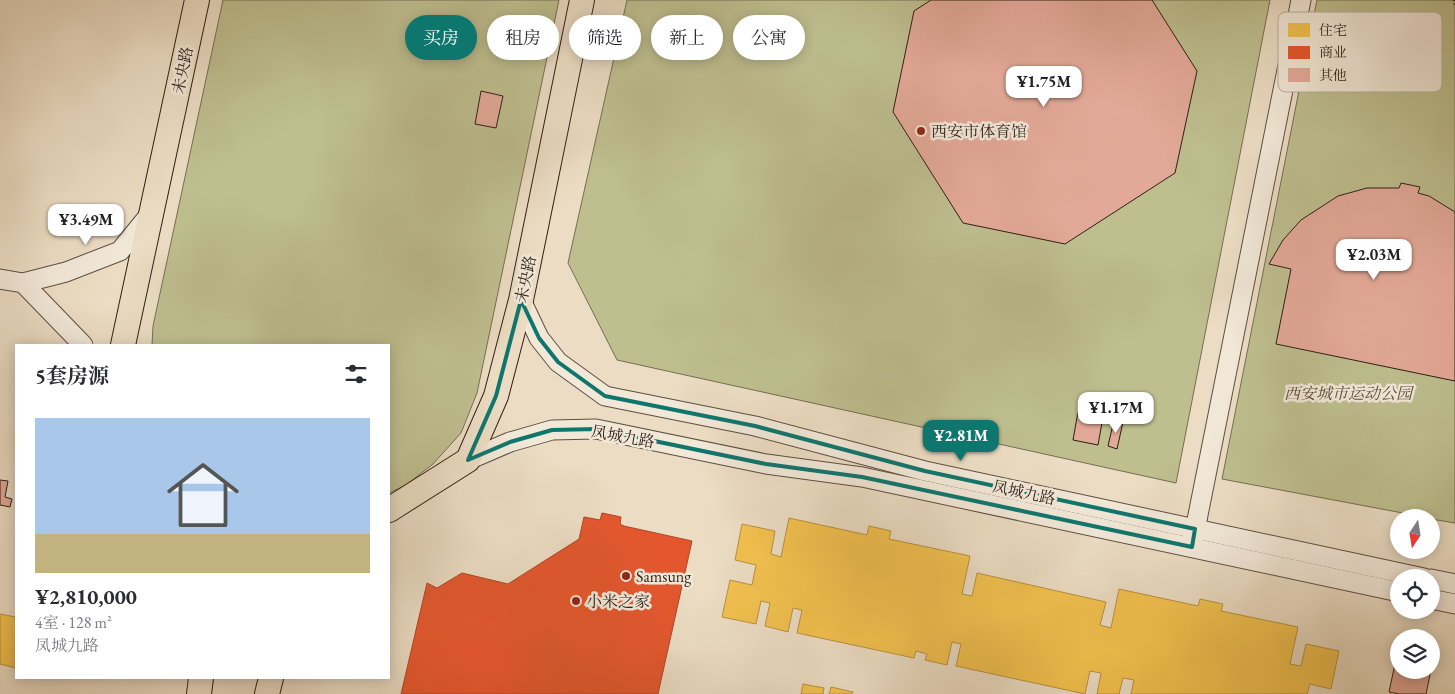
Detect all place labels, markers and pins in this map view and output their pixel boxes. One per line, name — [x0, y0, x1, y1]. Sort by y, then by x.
pin: ¥1.75M — [1003, 66, 1085, 108]
place label: 西安市体育馆 — [931, 121, 1027, 142]
marker: 西安市体育馆 — [915, 125, 927, 137]
pin: ¥3.49M — [45, 204, 127, 246]
pin: ¥2.03M — [1333, 238, 1415, 281]
pin: ¥1.17M — [1075, 392, 1157, 434]
pin: ¥2.81M — [920, 420, 1002, 462]
place label: Samsung — [636, 566, 692, 587]
marker: Samsung — [620, 570, 632, 582]
place label: 小米之家 — [586, 591, 650, 612]
marker: 小米之家 — [570, 595, 582, 607]

